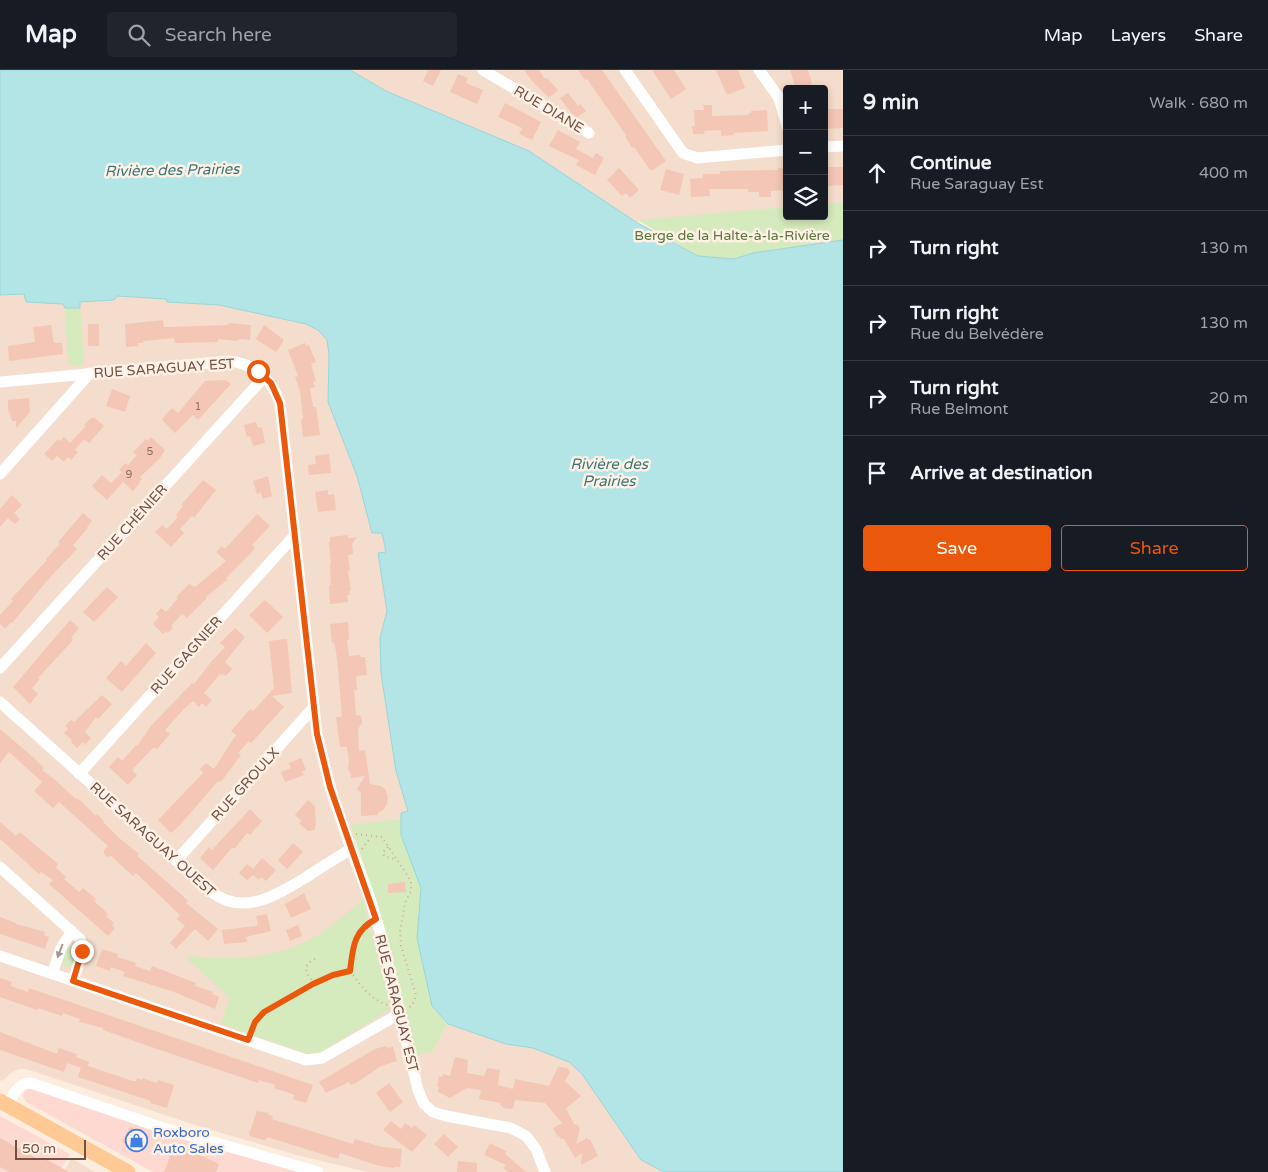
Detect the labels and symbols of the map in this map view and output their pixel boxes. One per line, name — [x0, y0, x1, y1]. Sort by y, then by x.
street label: RUE DIANE — [511, 82, 587, 137]
water label: Rivière des Prairies — [105, 160, 241, 180]
park label: Berge de la Halte-à-la-Rivière — [634, 227, 830, 244]
street label: RUE SARAGUAY EST — [93, 355, 235, 382]
route start — [247, 360, 270, 383]
house number: 1 — [195, 400, 201, 413]
house number: 5 — [147, 445, 154, 458]
water label: Rivière des Prairies — [570, 455, 650, 490]
house number: 9 — [126, 468, 133, 481]
street label: RUE CHÉNIER — [94, 481, 171, 564]
street label: RUE GAGNIER — [147, 613, 226, 698]
street label: RUE GROULX — [208, 744, 283, 825]
street label: RUE SARAGUAY OUEST — [86, 778, 219, 901]
street label: RUE SARAGUAY EST — [371, 933, 422, 1074]
route end — [71, 940, 94, 963]
one-way arrow — [56, 944, 64, 959]
place label: Roxboro Auto Sales — [153, 1124, 224, 1157]
shop icon: Roxboro Auto Sales — [125, 1128, 149, 1152]
scale bar — [15, 1137, 86, 1160]

